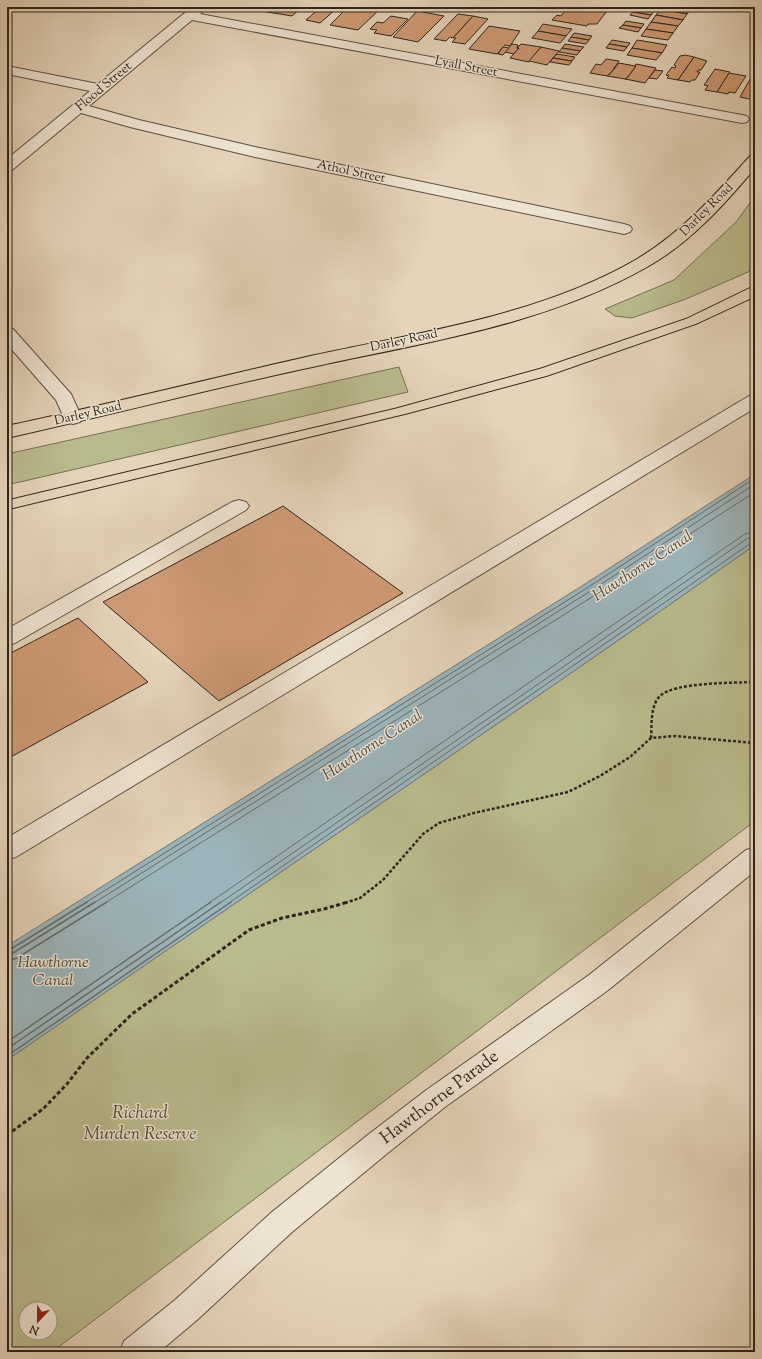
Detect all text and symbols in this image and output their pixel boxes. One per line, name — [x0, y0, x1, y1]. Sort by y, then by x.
street label: Lyall Street — [433, 52, 499, 82]
street label: Flood Street — [72, 58, 136, 116]
street label: Athol Street — [315, 156, 387, 188]
street label: Darley Road — [676, 179, 738, 241]
street label: Darley Road — [369, 325, 440, 357]
street label: Darley Road — [52, 397, 124, 431]
water label: Hawthorne Canal — [588, 526, 698, 608]
water label: Hawthorne Canal — [318, 705, 428, 787]
water label: Hawthorne Canal — [18, 952, 88, 993]
street label: Hawthorne Parade — [375, 1045, 505, 1151]
park label: Richard Murden Reserve — [83, 1101, 197, 1148]
north arrow — [18, 1301, 58, 1341]
text: N — [27, 1320, 43, 1339]

